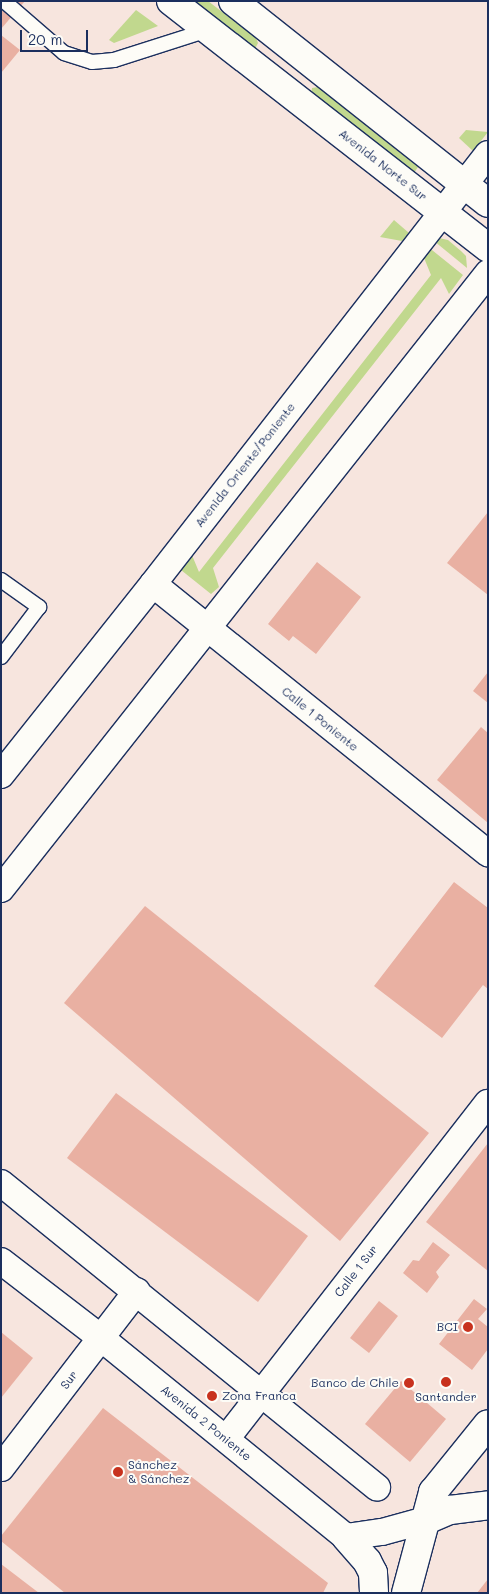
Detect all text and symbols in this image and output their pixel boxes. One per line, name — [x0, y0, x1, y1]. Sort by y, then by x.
scale bar — [22, 20, 90, 52]
text: 20 m — [28, 29, 62, 49]
street label: Avenida Norte Sur — [336, 126, 430, 204]
street label: Avenida Oriente/Poniente — [192, 400, 298, 530]
street label: Calle 1 Poniente — [279, 684, 361, 754]
street label: Calle 1 Sur — [331, 1242, 381, 1300]
place label: BCI — [437, 1320, 458, 1334]
marker: BCI — [462, 1321, 474, 1333]
street label: Sur — [57, 1368, 81, 1392]
place label: Banco de Chile — [311, 1376, 399, 1390]
marker: Santander — [440, 1376, 452, 1388]
marker: Banco de Chile — [403, 1377, 415, 1389]
street label: Avenida 2 Poniente — [158, 1382, 254, 1464]
place label: Zona Franca — [222, 1389, 297, 1403]
marker: Zona Franca — [206, 1390, 218, 1402]
place label: Santander — [415, 1390, 477, 1404]
place label: Sánchez & Sánchez — [128, 1458, 189, 1486]
marker: Sánchez & Sánchez — [112, 1466, 124, 1478]

